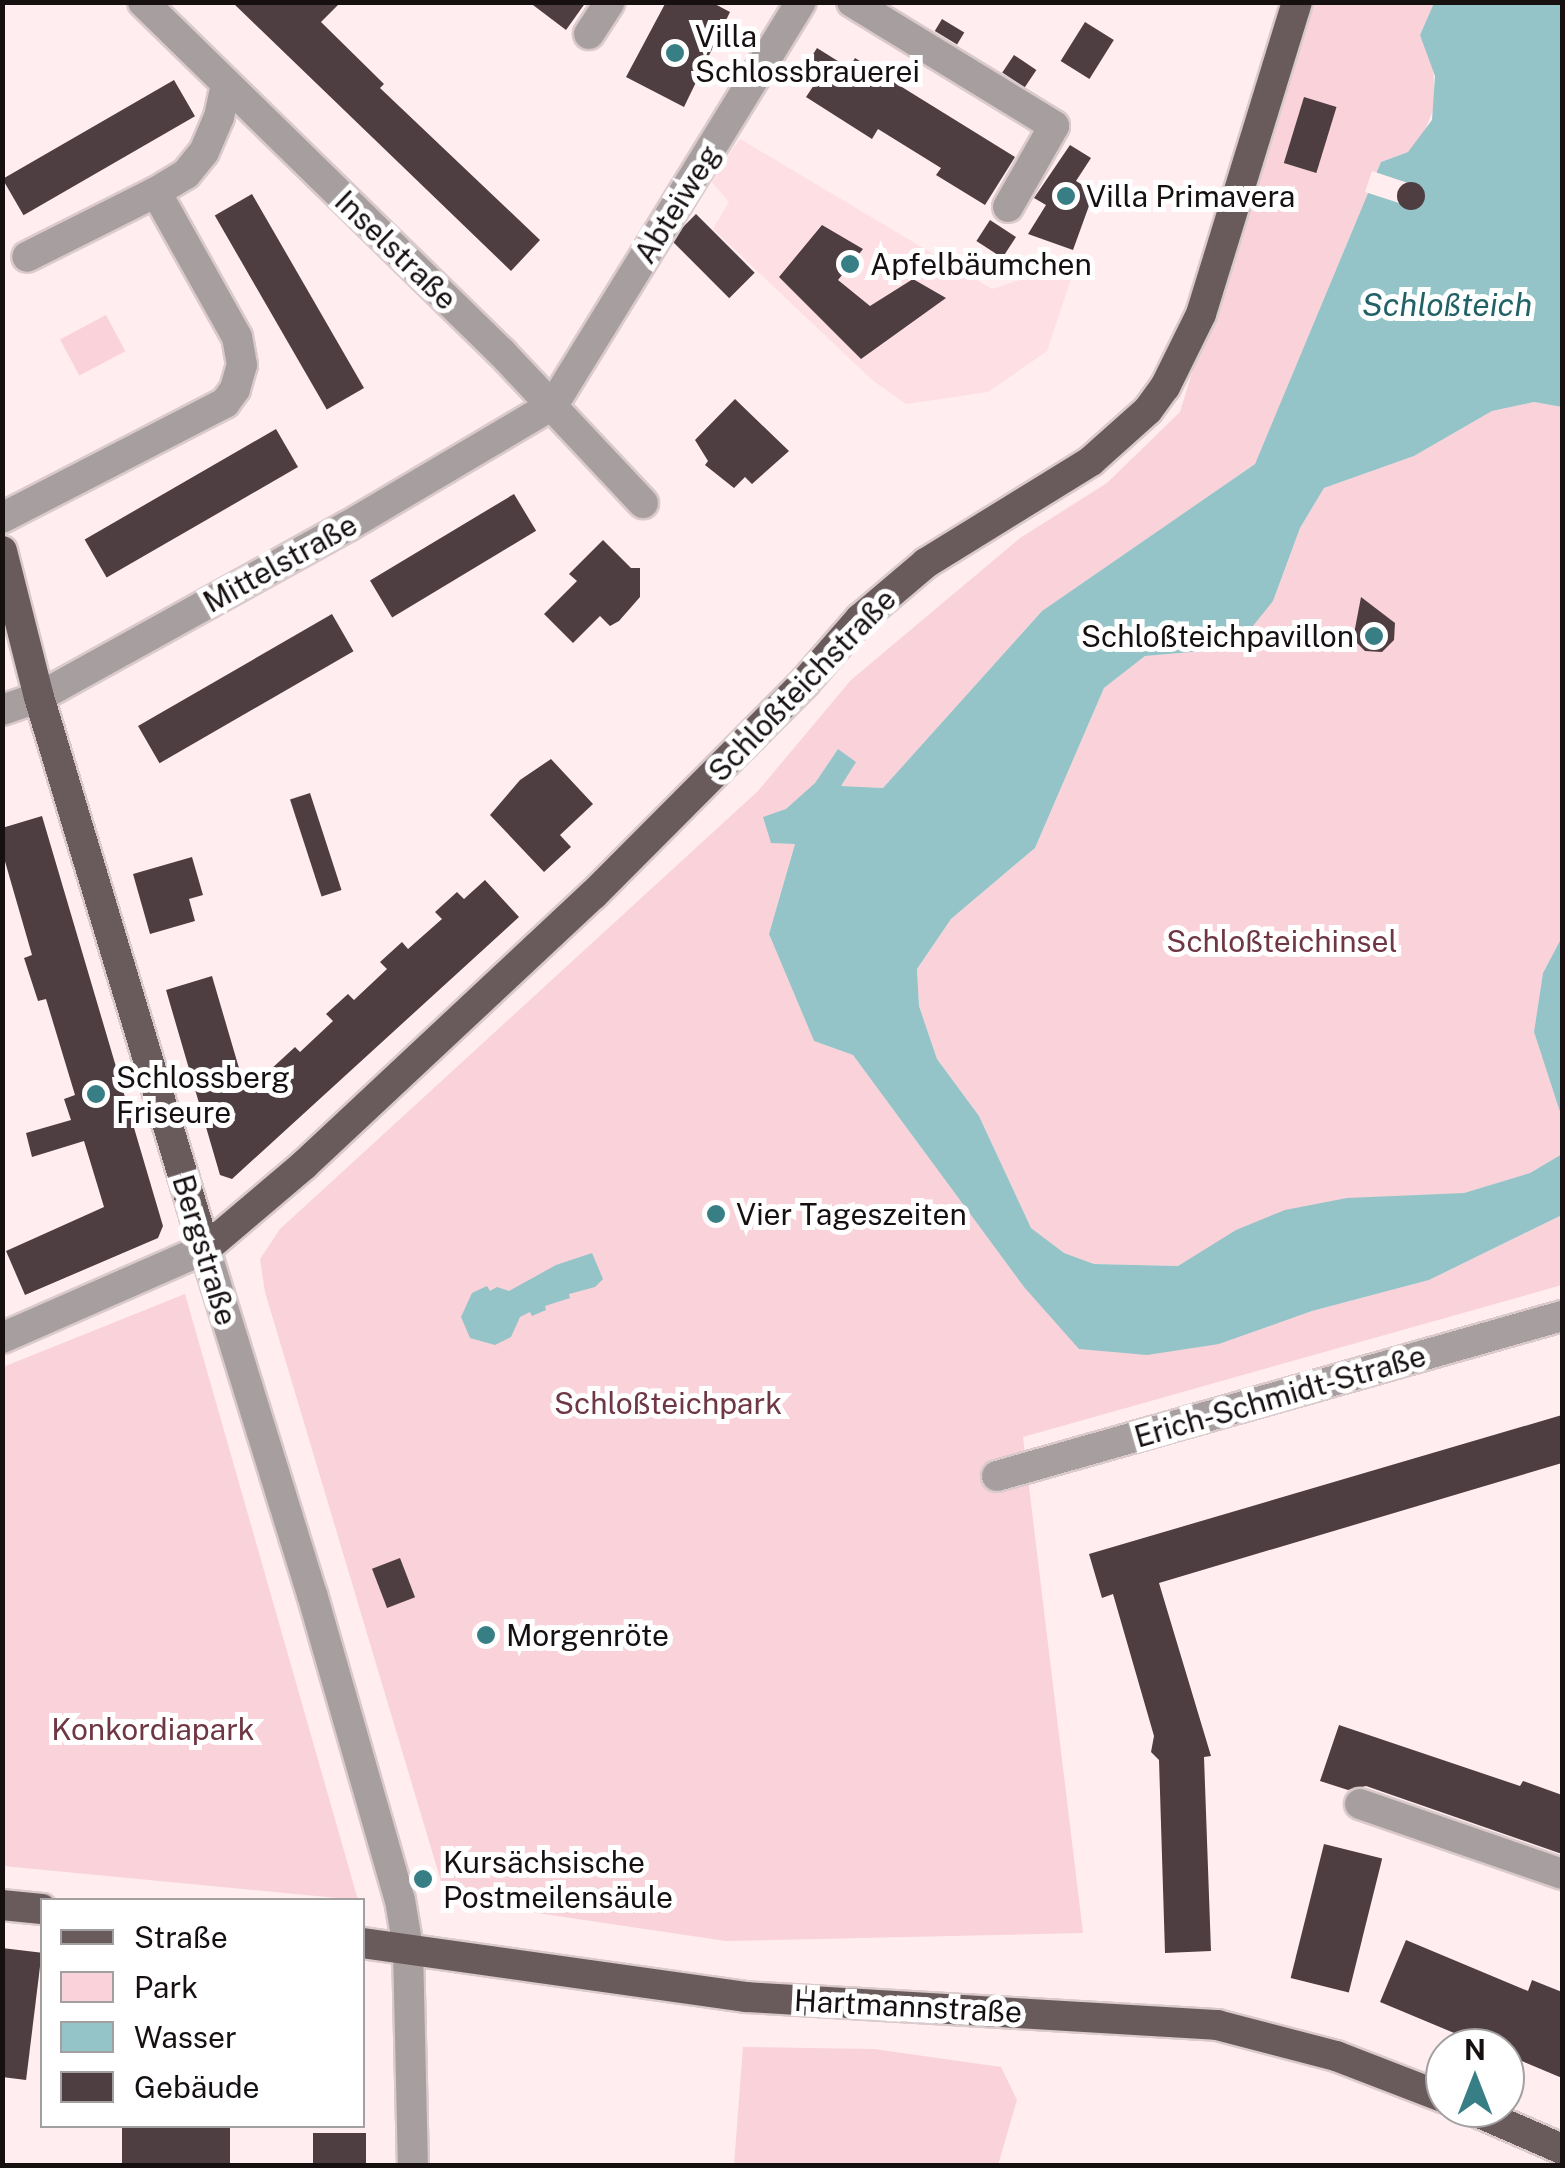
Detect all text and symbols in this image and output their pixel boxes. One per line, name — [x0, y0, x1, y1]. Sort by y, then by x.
place label: Villa Schlossbrauerei — [695, 18, 920, 88]
marker: Villa Schlossbrauerei — [664, 42, 686, 64]
street label: Abteiweg — [627, 138, 727, 270]
place label: Villa Primavera — [1086, 178, 1295, 214]
street label: Inselstraße — [328, 183, 464, 317]
marker: Villa Primavera — [1055, 185, 1077, 207]
place label: Apfelbäumchen — [870, 246, 1092, 282]
marker: Apfelbäumchen — [839, 253, 861, 275]
water label: Schloßteich — [1362, 286, 1532, 324]
street label: Mittelstraße — [197, 506, 363, 620]
street label: Schloßteichstraße — [701, 581, 903, 789]
place label: Schloßteichpavillon — [1081, 618, 1354, 654]
marker: Schloßteichpavillon — [1363, 625, 1385, 647]
park label: Schloßteichinsel — [1166, 923, 1398, 959]
place label: Schlossberg Friseure — [116, 1059, 290, 1130]
marker: Schlossberg Friseure — [85, 1083, 107, 1105]
street label: Bergstraße — [165, 1170, 245, 1330]
place label: Vier Tageszeiten — [736, 1196, 967, 1232]
marker: Vier Tageszeiten — [705, 1203, 727, 1225]
street label: Erich-Schmidt-Straße — [1130, 1337, 1430, 1455]
park label: Schloßteichpark — [554, 1385, 782, 1421]
place label: Morgenröte — [506, 1617, 669, 1653]
marker: Morgenröte — [475, 1624, 497, 1646]
park label: Konkordiapark — [51, 1711, 255, 1747]
place label: Kursächsische Postmeilensäule — [443, 1844, 673, 1914]
marker: Kursächsische Postmeilensäule — [412, 1868, 434, 1890]
legend — [40, 1898, 365, 2128]
text: Straße — [134, 1919, 228, 1955]
text: Park — [134, 1969, 198, 2005]
street label: Hartmannstraße — [793, 1982, 1023, 2030]
text: Wasser — [134, 2019, 237, 2055]
north arrow — [1425, 2028, 1525, 2128]
text: N — [1464, 2033, 1486, 2066]
text: Gebäude — [134, 2069, 260, 2105]

